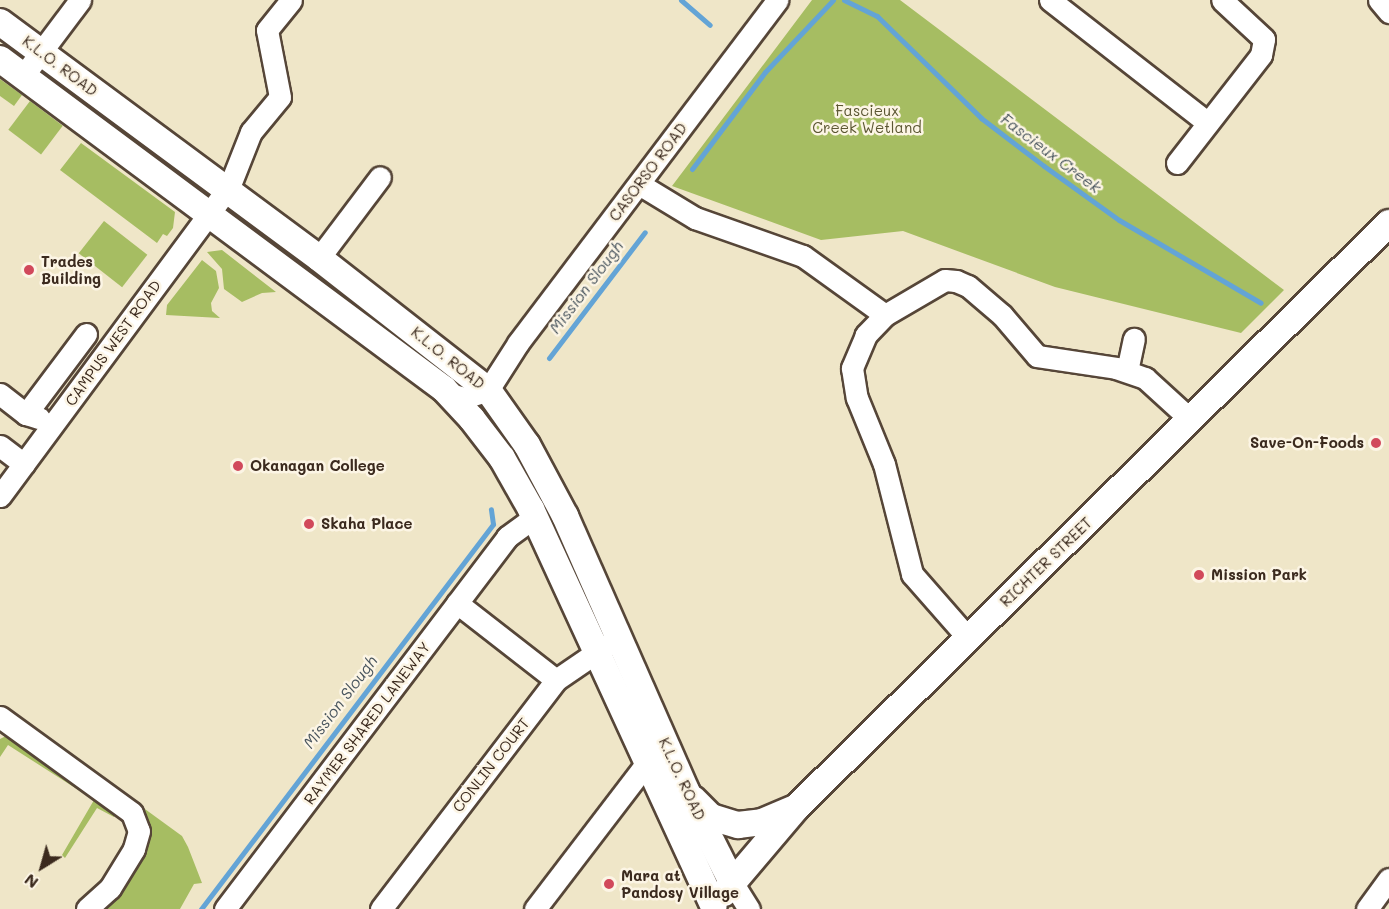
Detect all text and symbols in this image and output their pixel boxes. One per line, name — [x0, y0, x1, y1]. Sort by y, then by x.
street label: K.L.O. ROAD — [19, 32, 101, 100]
park label: Fascieux Creek Wetland — [812, 101, 922, 136]
water label: Fascieux Creek — [997, 109, 1105, 197]
street label: CASORSO ROAD — [605, 119, 691, 225]
water label: Mission Slough — [545, 237, 627, 337]
place label: Trades Building — [41, 252, 101, 287]
marker: Trades Building — [22, 263, 36, 277]
street label: CAMPUS WEST ROAD — [61, 277, 165, 409]
street label: K.L.O. ROAD — [408, 323, 488, 393]
place label: Save-On-Foods — [1250, 434, 1364, 452]
marker: Save-On-Foods — [1369, 436, 1383, 450]
place label: Okanagan College — [250, 457, 385, 475]
marker: Okanagan College — [231, 459, 245, 473]
street label: RICHTER STREET — [996, 514, 1096, 610]
place label: Skaha Place — [321, 515, 412, 533]
marker: Skaha Place — [302, 517, 316, 531]
place label: Mission Park — [1211, 566, 1307, 584]
marker: Mission Park — [1192, 568, 1206, 582]
street label: RAYMER SHARED LANEWAY — [300, 638, 434, 808]
water label: Mission Slough — [299, 652, 381, 752]
street label: CONLIN COURT — [449, 714, 533, 816]
street label: K.L.O. ROAD — [655, 735, 709, 823]
north arrow — [12, 837, 72, 897]
place label: Mara at Pandosy Village — [621, 866, 739, 901]
text: N — [20, 870, 42, 894]
marker: Mara at Pandosy Village — [602, 877, 616, 891]

